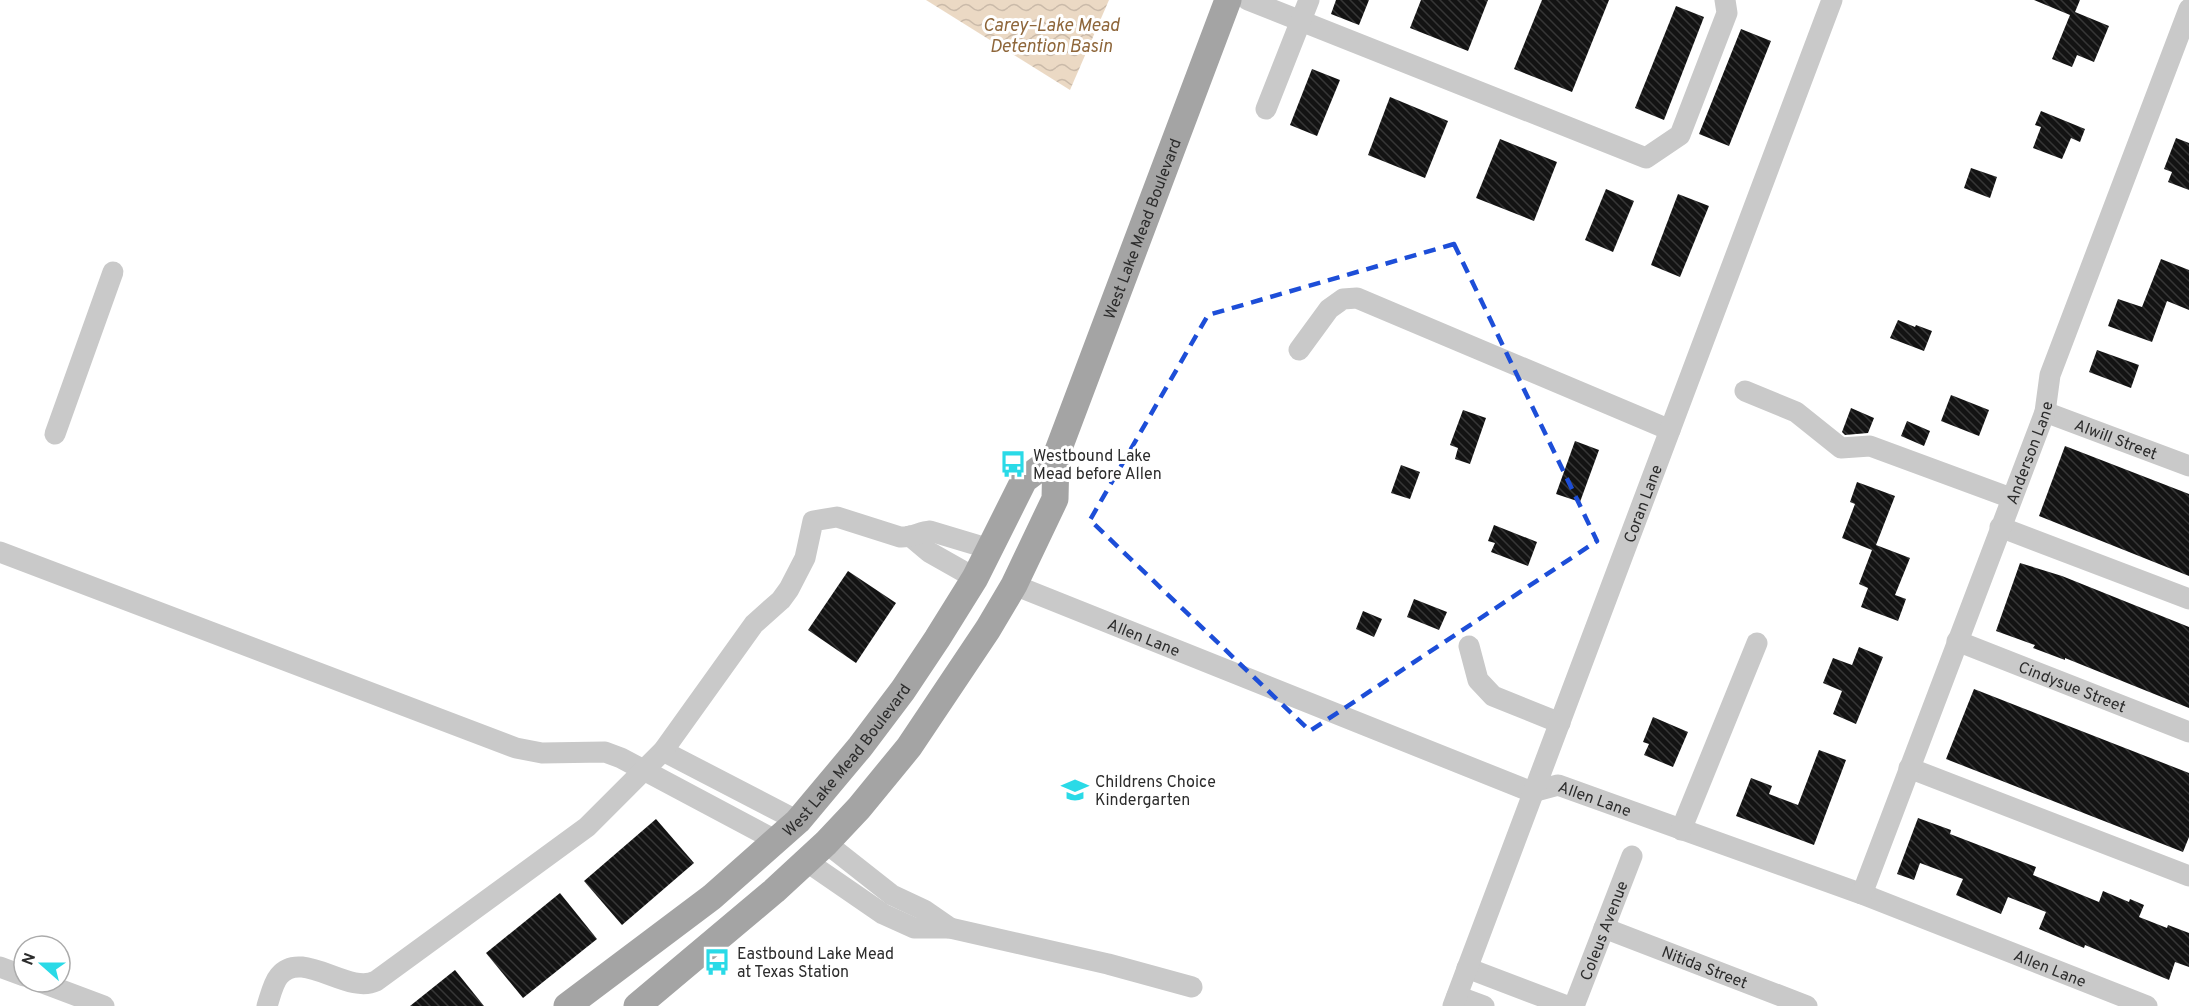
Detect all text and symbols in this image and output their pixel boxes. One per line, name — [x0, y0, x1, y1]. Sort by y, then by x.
water label: Carey–Lake Mead Detention Basin — [983, 15, 1121, 59]
street label: West Lake Mead Boulevard — [1100, 136, 1187, 323]
street label: Anderson Lane — [2003, 400, 2058, 508]
street label: Alwill Street — [2071, 416, 2160, 465]
place label: Westbound Lake Mead before Allen — [1033, 447, 1162, 485]
bus stop icon: Westbound Lake Mead before Allen — [998, 449, 1028, 479]
street label: Coran Lane — [1620, 462, 1668, 546]
street label: Allen Lane — [1104, 615, 1182, 662]
street label: Cindysue Street — [2015, 658, 2128, 718]
street label: West Lake Mead Boulevard — [779, 681, 916, 842]
place label: Childrens Choice Kindergarten — [1095, 773, 1216, 811]
school or university icon: Childrens Choice Kindergarten — [1060, 775, 1090, 805]
street label: Allen Lane — [1555, 778, 1634, 822]
street label: Coleus Avenue — [1577, 878, 1633, 984]
north arrow — [12, 934, 72, 994]
street label: Nitida Street — [1658, 943, 1750, 994]
place label: Eastbound Lake Mead at Texas Station — [737, 945, 894, 983]
bus stop icon: Eastbound Lake Mead at Texas Station — [702, 947, 732, 977]
street label: Allen Lane — [2010, 947, 2089, 993]
text: N — [18, 950, 41, 968]

